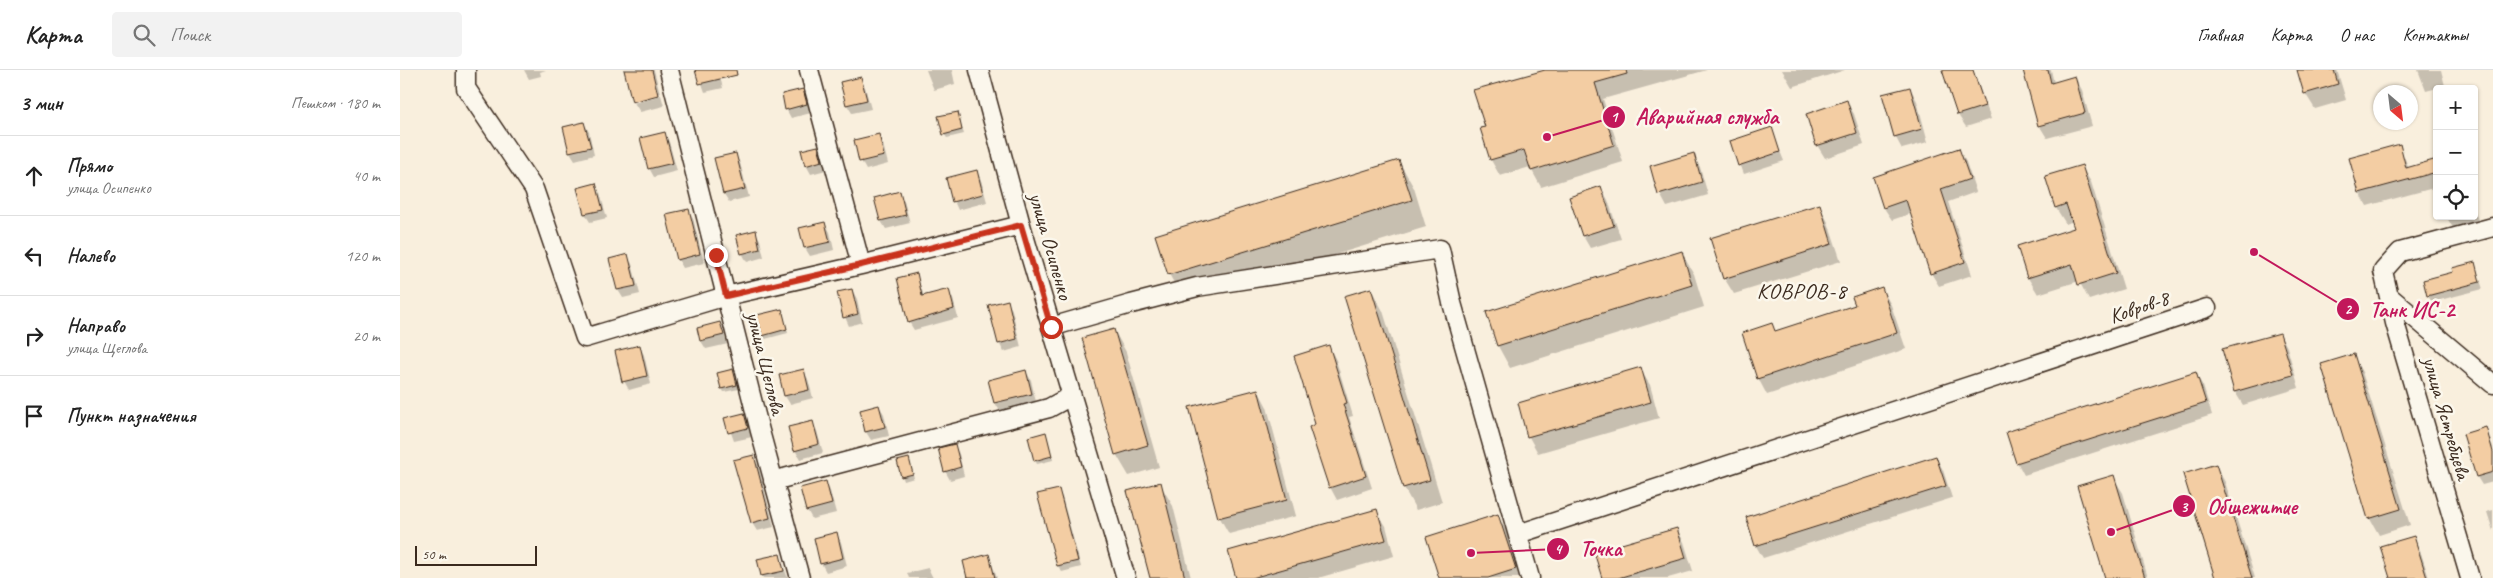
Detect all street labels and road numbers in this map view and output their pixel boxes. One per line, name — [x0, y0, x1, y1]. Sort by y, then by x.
street label: улица Осипенко — [1023, 188, 1079, 304]
street label: Ковров-8 — [2106, 284, 2175, 329]
street label: улица Щеглова — [740, 307, 792, 419]
street label: улица Ястребцева — [2417, 352, 2478, 485]

